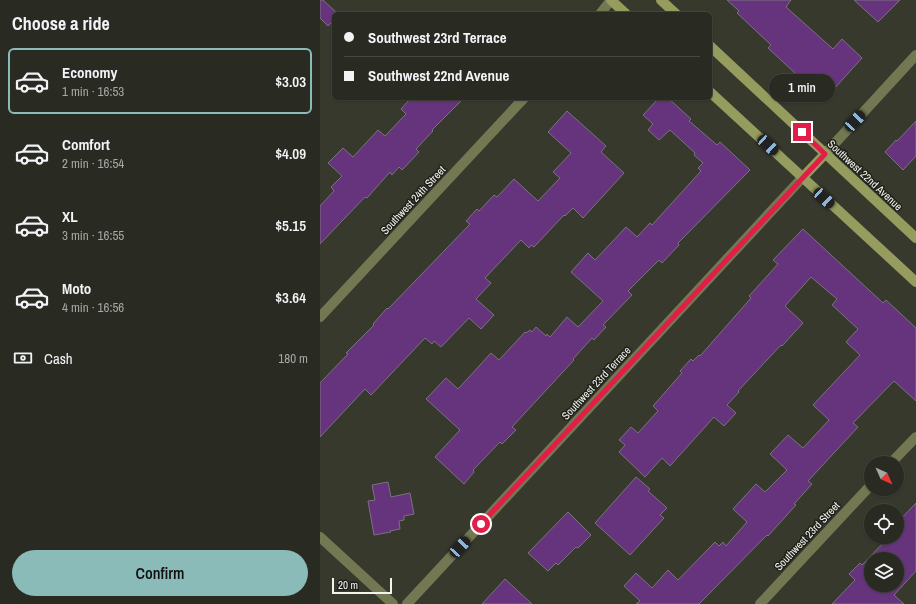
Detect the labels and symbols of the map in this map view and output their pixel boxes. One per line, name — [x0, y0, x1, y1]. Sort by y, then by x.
callout: 1 min — [769, 74, 835, 102]
car — [842, 108, 868, 134]
route end — [793, 123, 811, 141]
car — [755, 132, 781, 158]
street label: Southwest 22nd Avenue — [825, 137, 905, 213]
street label: Southwest 24th Street — [378, 162, 449, 237]
car — [811, 185, 837, 211]
street label: Southwest 23rd Terrace — [558, 343, 634, 423]
north arrow — [864, 456, 904, 496]
street label: Southwest 23rd Street — [771, 498, 843, 573]
route start — [472, 515, 490, 533]
car — [447, 534, 473, 560]
scale bar — [332, 576, 392, 595]

